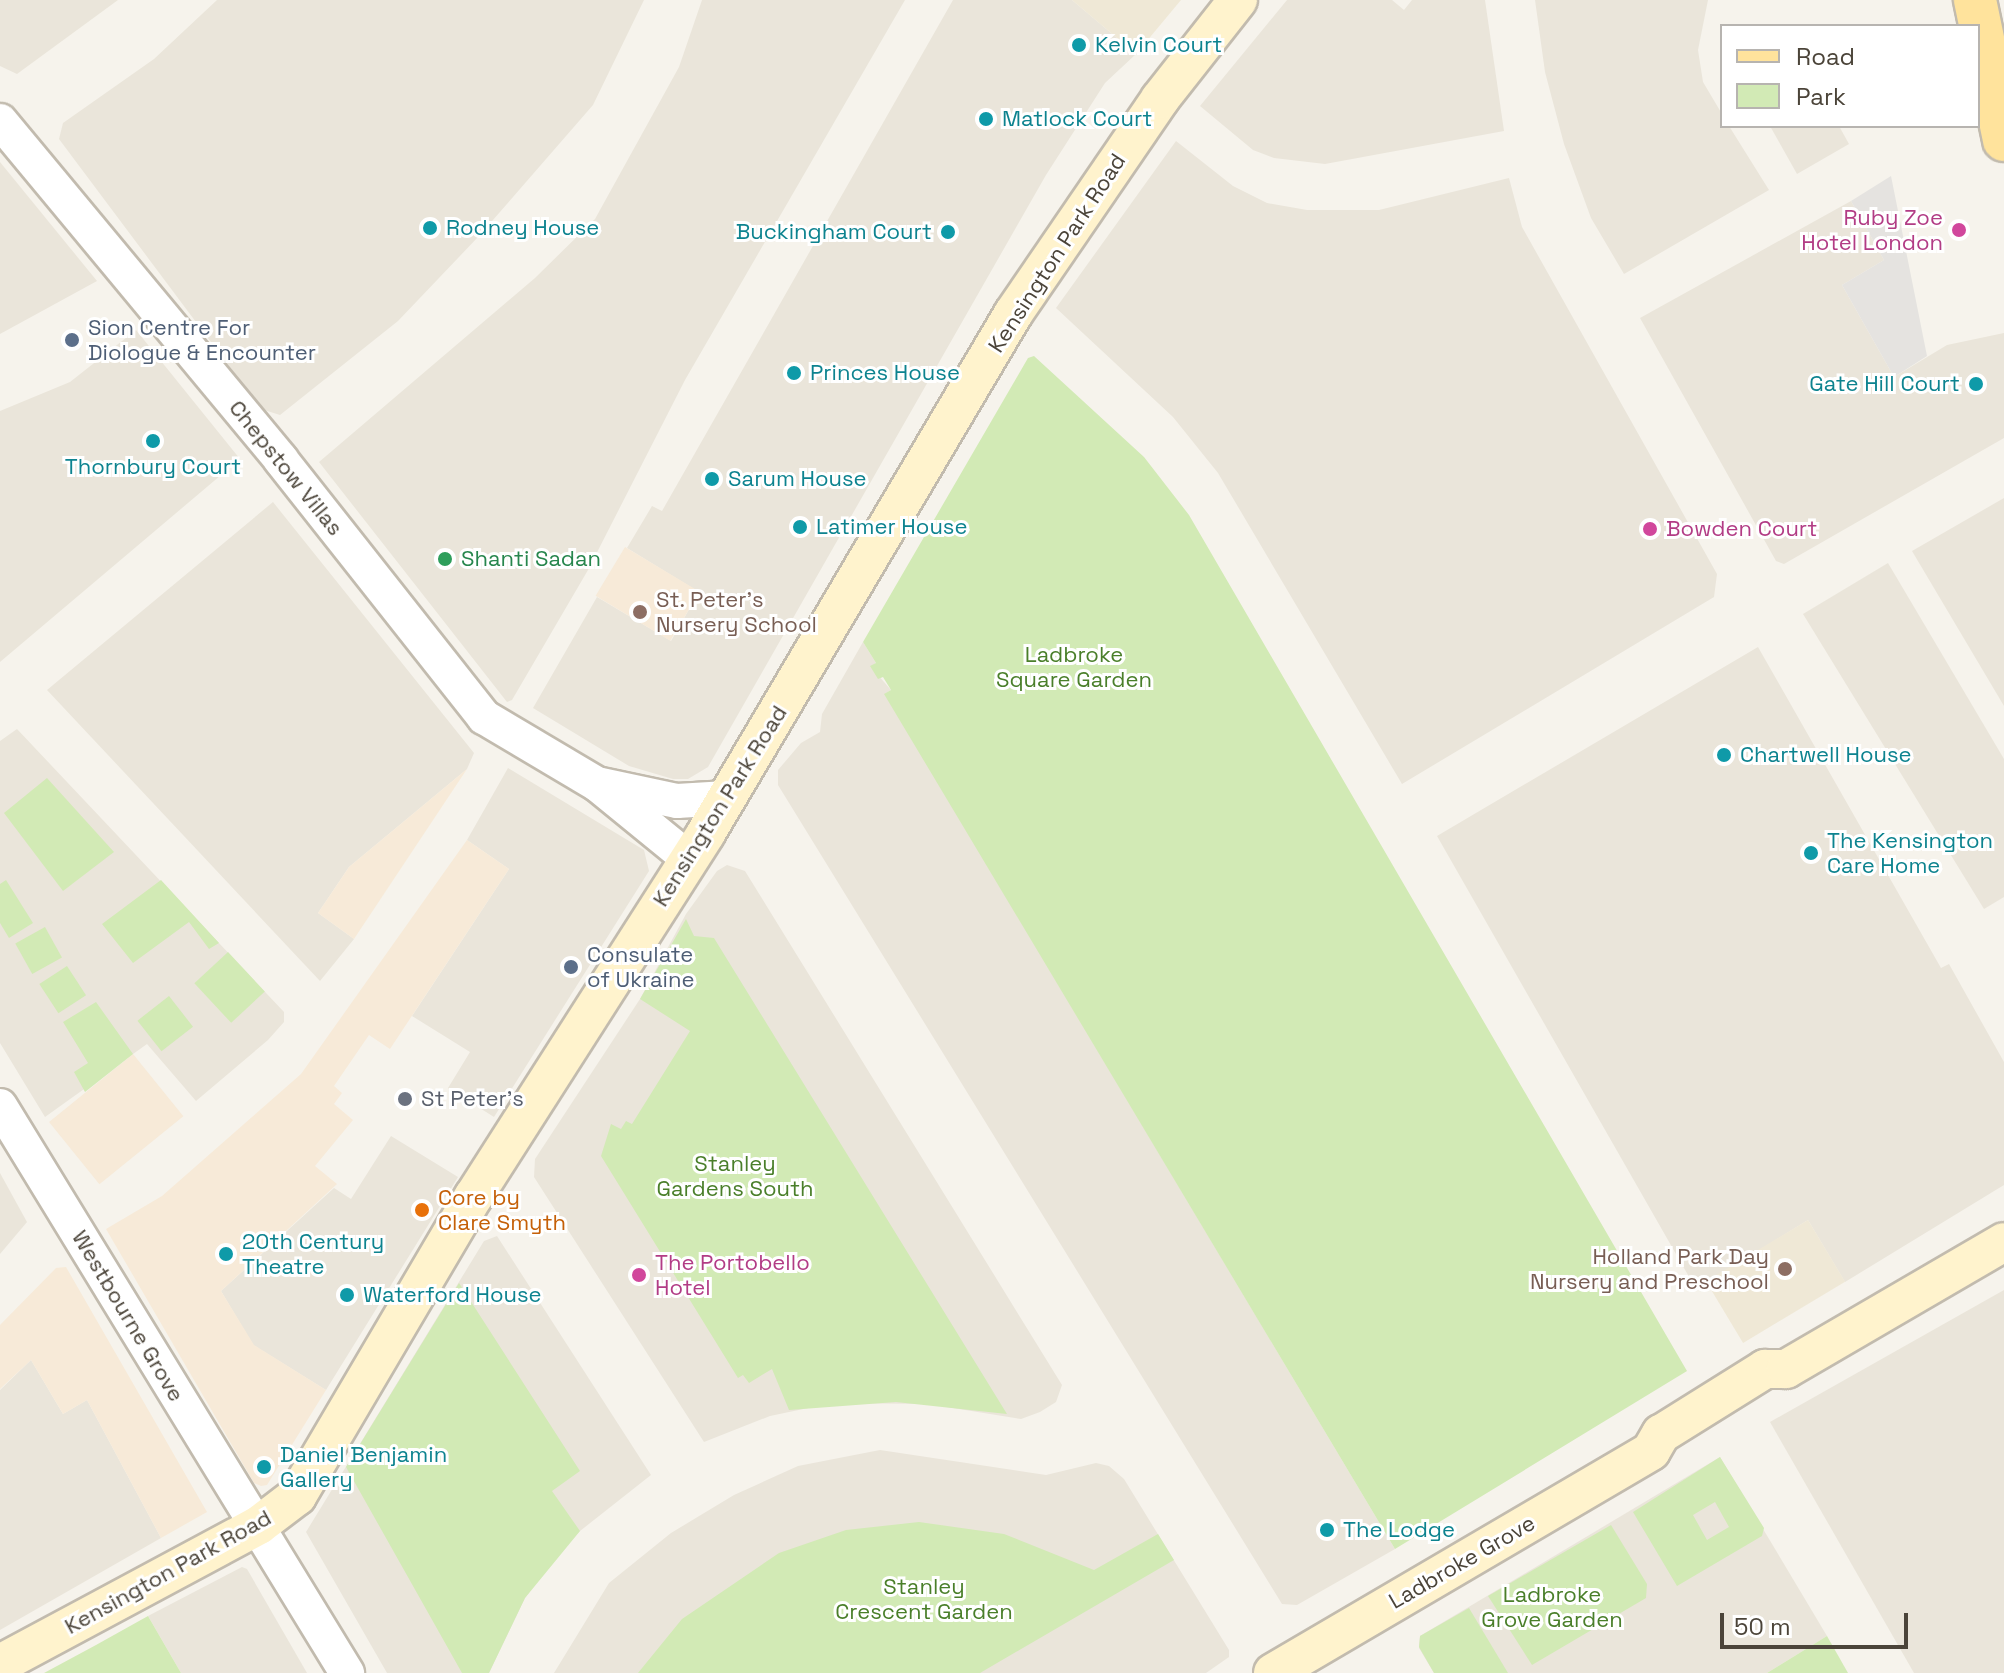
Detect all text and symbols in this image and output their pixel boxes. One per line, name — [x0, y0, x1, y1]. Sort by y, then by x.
legend — [1720, 24, 1980, 128]
place label: Kelvin Court — [1095, 32, 1222, 58]
marker: Kelvin Court — [1070, 36, 1088, 54]
text: Road — [1796, 41, 1855, 72]
text: Park — [1796, 81, 1846, 112]
place label: Matlock Court — [1002, 106, 1152, 132]
marker: Matlock Court — [977, 110, 995, 128]
street label: Kensington Park Road — [983, 149, 1131, 357]
place label: Ruby Zoe Hotel London — [1801, 204, 1943, 256]
place label: Rodney House — [446, 215, 599, 241]
marker: Rodney House — [421, 219, 439, 237]
place label: Buckingham Court — [736, 219, 932, 245]
marker: Ruby Zoe Hotel London — [1950, 221, 1968, 239]
marker: Buckingham Court — [939, 223, 957, 241]
place label: Sion Centre For Diologue & Encounter — [88, 314, 316, 366]
marker: Sion Centre For Diologue & Encounter — [63, 331, 81, 349]
place label: Princes House — [810, 360, 960, 386]
marker: Princes House — [785, 364, 803, 382]
place label: Gate Hill Court — [1809, 371, 1960, 397]
marker: Gate Hill Court — [1967, 375, 1985, 393]
street label: Chepstow Villas — [223, 395, 349, 541]
marker: Thornbury Court — [144, 432, 162, 450]
place label: Thornbury Court — [65, 454, 241, 480]
place label: Sarum House — [728, 466, 867, 492]
marker: Sarum House — [703, 470, 721, 488]
place label: Latimer House — [816, 514, 967, 540]
place label: Bowden Court — [1666, 516, 1817, 542]
marker: Latimer House — [791, 518, 809, 536]
marker: Bowden Court — [1641, 520, 1659, 538]
place label: Shanti Sadan — [461, 546, 601, 572]
marker: Shanti Sadan — [436, 550, 454, 568]
place label: St. Peter's Nursery School — [656, 586, 817, 638]
marker: St. Peter's Nursery School — [631, 603, 649, 621]
park label: Ladbroke Square Garden — [996, 641, 1152, 692]
street label: Kensington Park Road — [647, 701, 793, 911]
place label: Chartwell House — [1740, 742, 1912, 768]
marker: Chartwell House — [1715, 746, 1733, 764]
place label: The Kensington Care Home — [1827, 827, 1993, 878]
marker: The Kensington Care Home — [1802, 844, 1820, 862]
place label: Consulate of Ukraine — [587, 941, 695, 992]
marker: Consulate of Ukraine — [562, 958, 580, 976]
place label: St Peter's — [421, 1086, 524, 1112]
marker: St Peter's — [396, 1090, 414, 1108]
park label: Stanley Gardens South — [656, 1150, 814, 1202]
place label: Core by Clare Smyth — [438, 1184, 566, 1236]
marker: Core by Clare Smyth — [413, 1201, 431, 1219]
street label: Westbourne Grove — [66, 1226, 190, 1406]
place label: 20th Century Theatre — [242, 1228, 384, 1280]
place label: Holland Park Day Nursery and Preschool — [1530, 1243, 1769, 1294]
marker: 20th Century Theatre — [217, 1245, 235, 1263]
place label: The Portobello Hotel — [655, 1249, 810, 1300]
marker: Holland Park Day Nursery and Preschool — [1776, 1260, 1794, 1278]
marker: The Portobello Hotel — [630, 1266, 648, 1284]
place label: Waterford House — [363, 1282, 542, 1308]
marker: Waterford House — [338, 1286, 356, 1304]
place label: Daniel Benjamin Gallery — [280, 1441, 447, 1492]
marker: Daniel Benjamin Gallery — [255, 1458, 273, 1476]
street label: Kensington Park Road — [60, 1504, 276, 1640]
street label: Ladbroke Grove — [1384, 1510, 1540, 1614]
place label: The Lodge — [1343, 1517, 1455, 1543]
marker: The Lodge — [1318, 1521, 1336, 1539]
park label: Stanley Crescent Garden — [835, 1573, 1013, 1624]
park label: Ladbroke Grove Garden — [1481, 1581, 1623, 1632]
scale bar — [1724, 1597, 1912, 1647]
text: 50 m — [1734, 1611, 1791, 1642]

